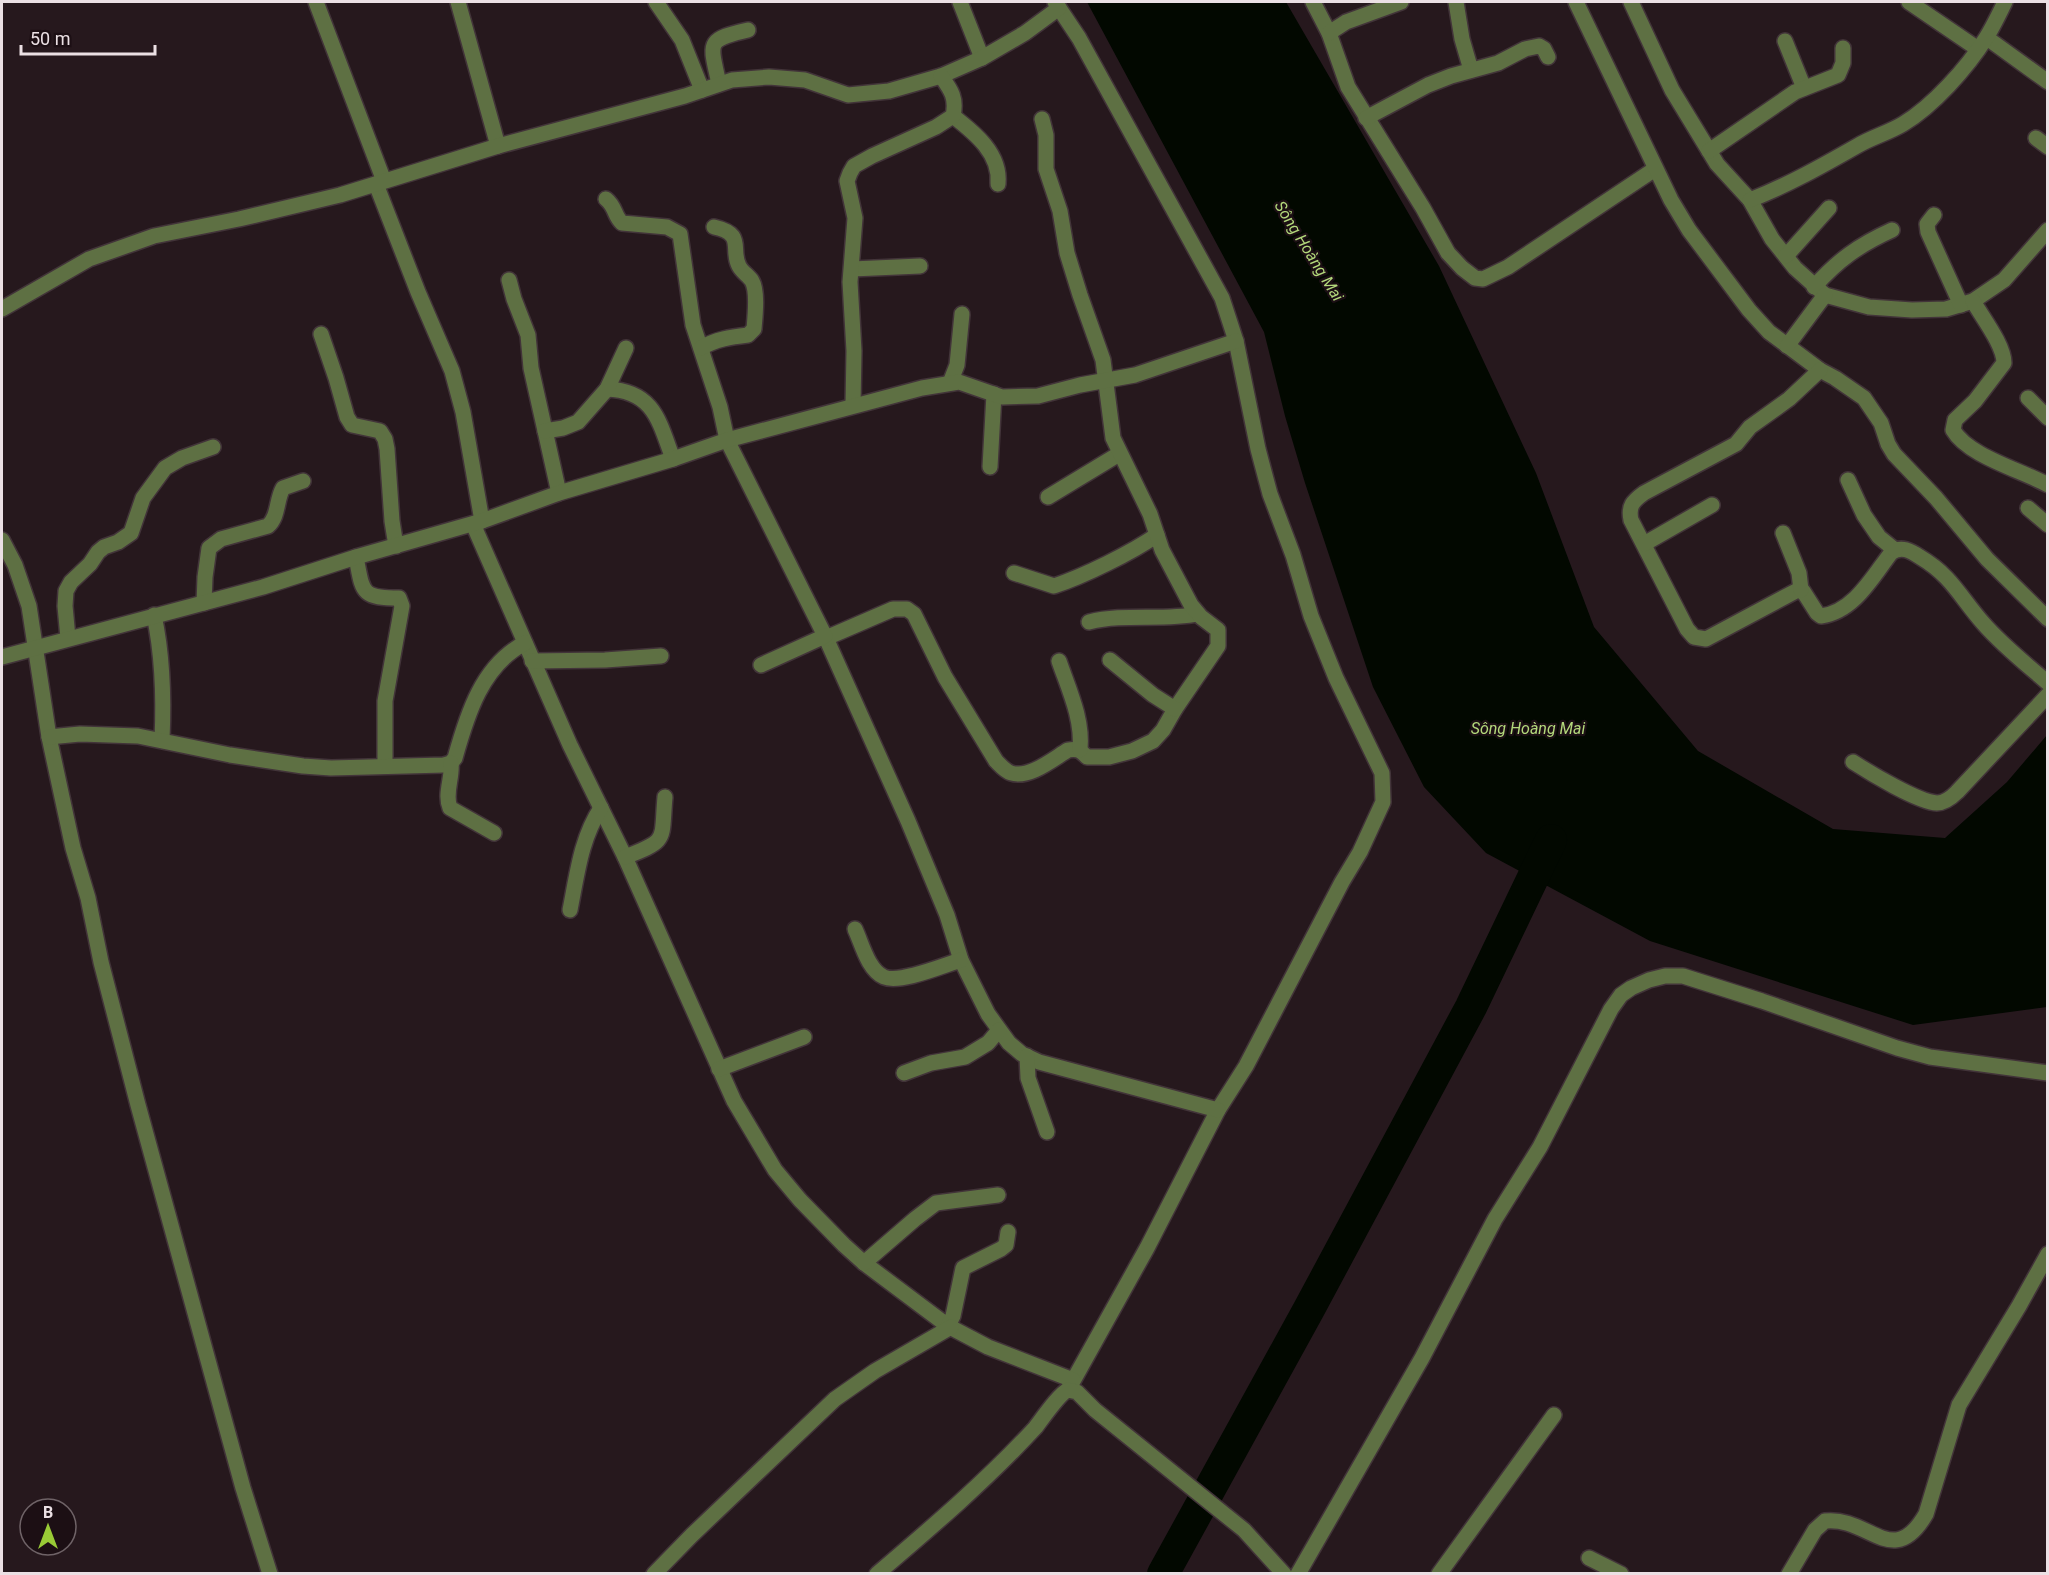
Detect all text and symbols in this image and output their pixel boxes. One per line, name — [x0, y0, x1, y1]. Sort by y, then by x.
scale bar — [21, 18, 154, 56]
text: 50 m — [30, 28, 70, 49]
water label: Sông Hoàng Mai — [1271, 197, 1348, 305]
water label: Sông Hoàng Mai — [1471, 719, 1586, 738]
north arrow — [18, 1497, 78, 1557]
text: B — [43, 1503, 53, 1522]

